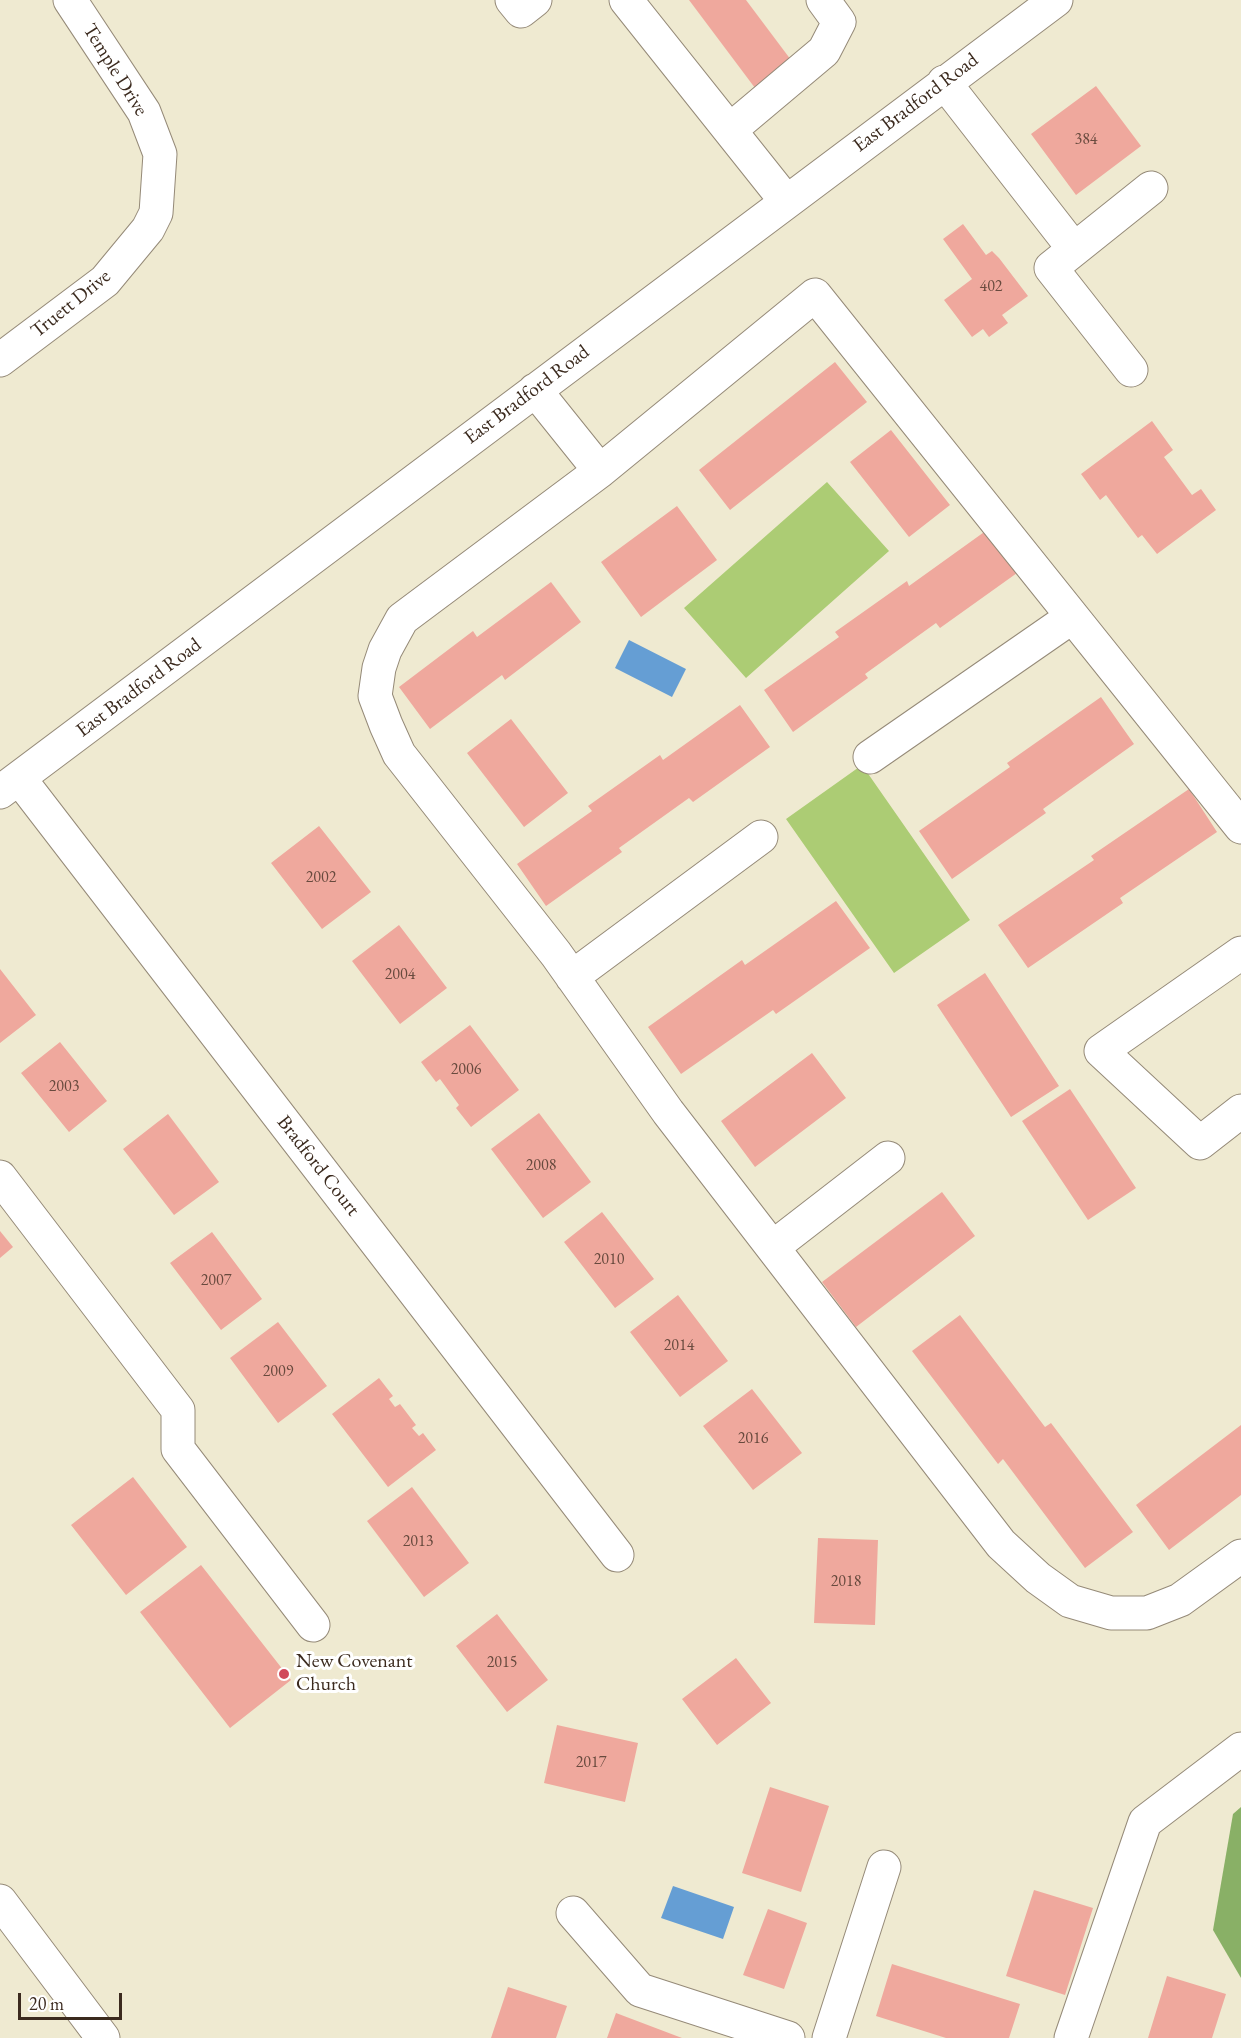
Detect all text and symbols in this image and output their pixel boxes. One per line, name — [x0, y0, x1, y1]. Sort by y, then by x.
street label: Temple Drive — [77, 20, 153, 120]
street label: East Bradford Road — [849, 48, 983, 158]
house number: 384 — [1074, 130, 1098, 150]
street label: Truett Drive — [26, 265, 116, 343]
house number: 402 — [979, 277, 1003, 297]
street label: East Bradford Road — [460, 340, 594, 450]
street label: East Bradford Road — [72, 633, 206, 743]
house number: 2002 — [306, 868, 336, 888]
house number: 2004 — [385, 965, 415, 985]
house number: 2006 — [451, 1060, 481, 1080]
house number: 2003 — [49, 1077, 79, 1097]
street label: Bradford Court — [271, 1111, 365, 1221]
house number: 2008 — [526, 1156, 556, 1176]
house number: 2010 — [594, 1250, 624, 1270]
house number: 2007 — [201, 1271, 231, 1291]
house number: 2014 — [664, 1336, 694, 1356]
house number: 2009 — [263, 1362, 293, 1382]
house number: 2016 — [738, 1429, 768, 1449]
house number: 2013 — [403, 1532, 433, 1552]
house number: 2018 — [831, 1572, 861, 1592]
place label: New Covenant Church — [296, 1650, 413, 1697]
house number: 2015 — [487, 1653, 517, 1673]
marker: New Covenant Church — [277, 1667, 291, 1681]
house number: 2017 — [576, 1753, 606, 1773]
scale bar — [21, 1981, 124, 2019]
text: 20 m — [29, 1992, 64, 2015]

